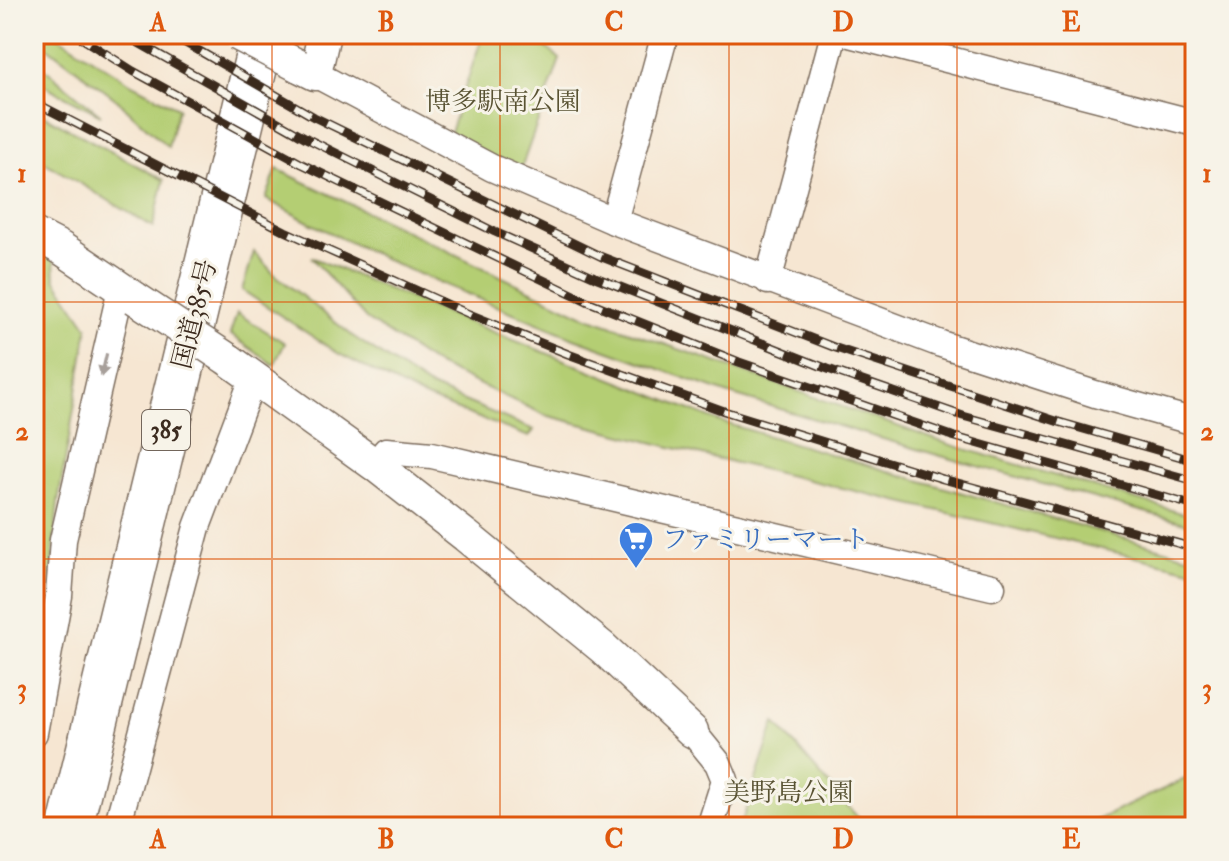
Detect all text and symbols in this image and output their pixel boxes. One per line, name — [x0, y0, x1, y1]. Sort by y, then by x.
text: A — [149, 7, 167, 39]
text: B — [377, 7, 395, 39]
text: C — [604, 7, 624, 39]
text: D — [832, 7, 854, 39]
text: E — [1062, 7, 1081, 39]
park label: 博多駅南公園 — [425, 86, 581, 118]
text: 1 — [17, 158, 27, 190]
text: 1 — [1202, 158, 1212, 190]
street label: 国道385号 — [166, 256, 224, 372]
one-way arrow — [97, 353, 110, 378]
road number: 385 — [142, 410, 190, 450]
text: 2 — [15, 416, 29, 448]
text: 2 — [1200, 416, 1214, 448]
supermarket icon: ファミリーマート — [617, 520, 655, 570]
place label: ファミリーマート — [662, 524, 869, 556]
text: 3 — [17, 673, 27, 705]
text: 3 — [1202, 673, 1212, 705]
park label: 美野島公園 — [724, 777, 854, 809]
text: A — [149, 824, 167, 856]
text: B — [377, 824, 395, 856]
text: C — [604, 824, 624, 856]
text: D — [832, 824, 854, 856]
text: E — [1062, 824, 1081, 856]

